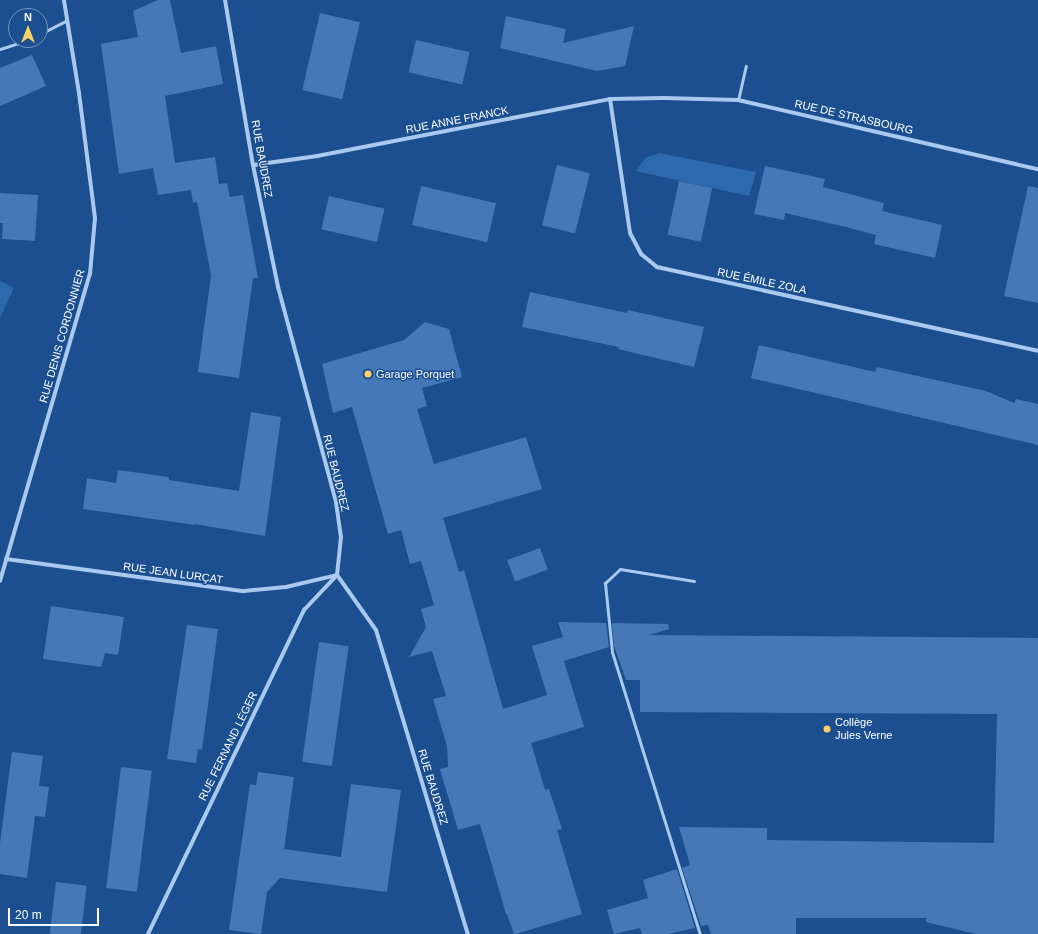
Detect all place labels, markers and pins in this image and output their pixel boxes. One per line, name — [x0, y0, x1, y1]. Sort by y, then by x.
place label: Garage Porquet — [376, 367, 454, 381]
marker: Garage Porquet — [363, 369, 373, 379]
place label: Collège Jules Verne — [835, 716, 892, 742]
marker: Collège Jules Verne — [822, 724, 832, 734]

